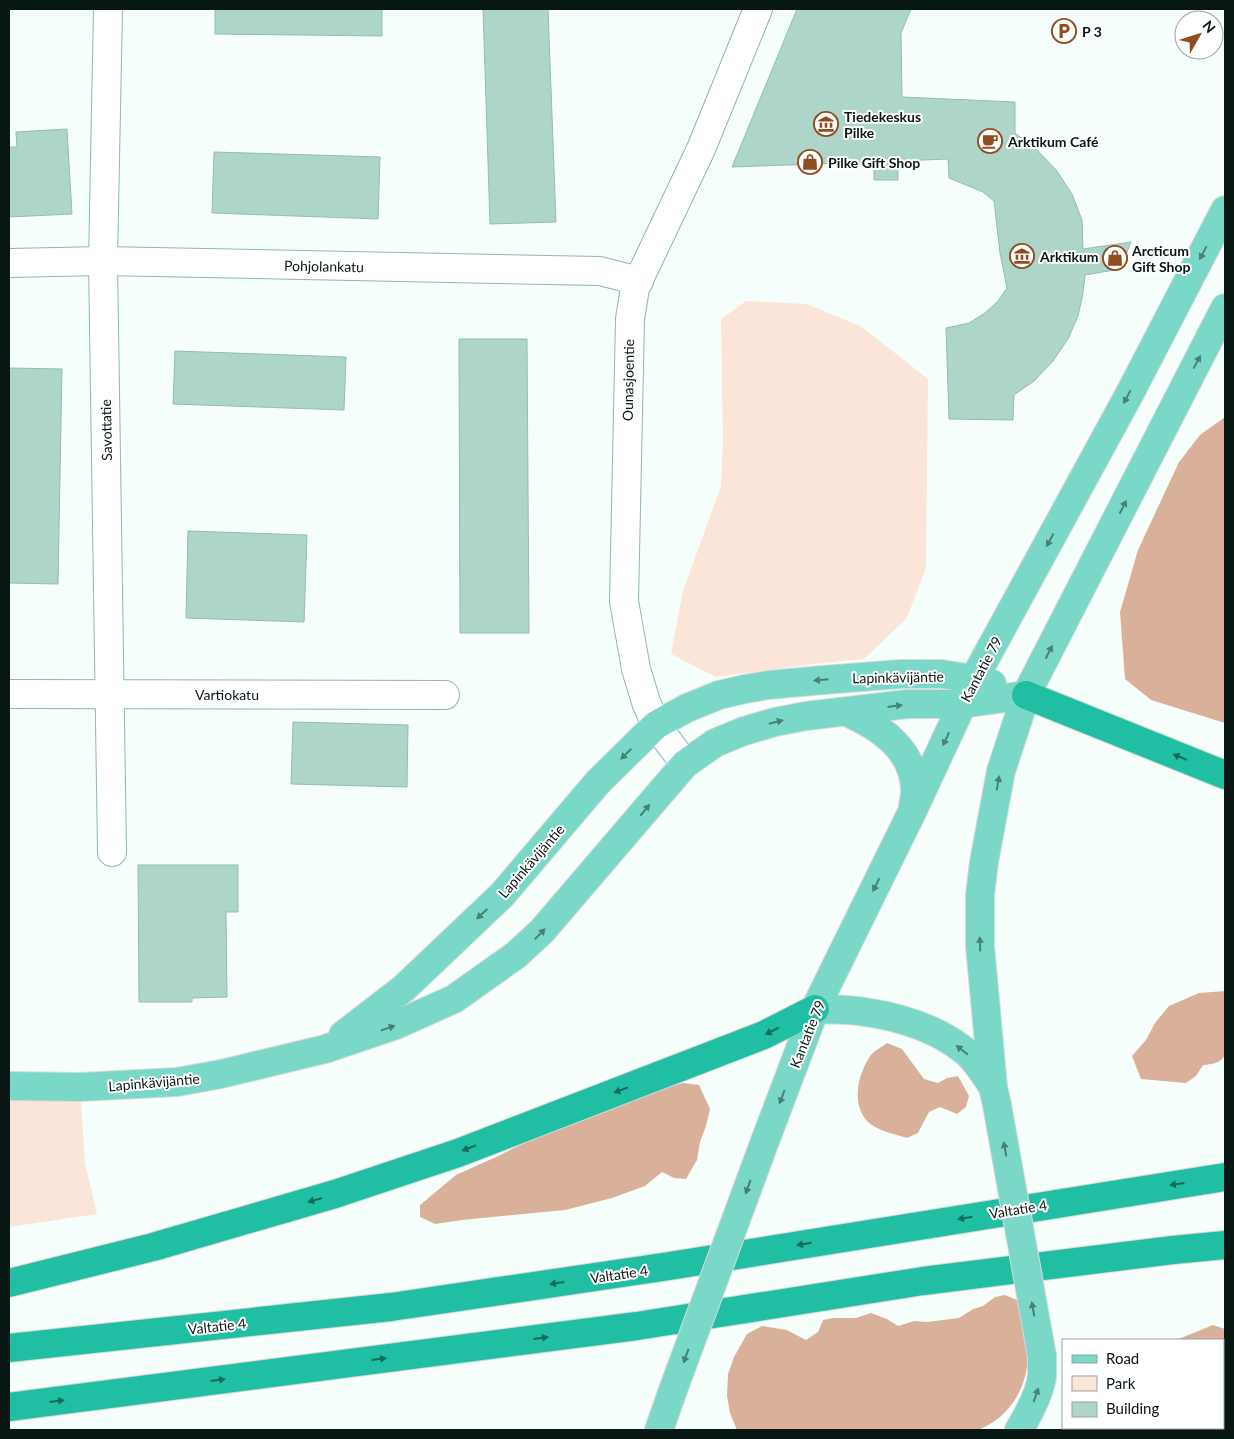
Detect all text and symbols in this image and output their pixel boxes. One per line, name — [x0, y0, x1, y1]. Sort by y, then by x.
north arrow — [1174, 10, 1224, 60]
text: N — [1199, 17, 1219, 36]
parking icon: P 3 — [1051, 18, 1077, 44]
place label: P 3 — [1082, 23, 1102, 40]
place label: Tiedekeskus Pilke — [844, 108, 921, 141]
museum icon: Tiedekeskus Pilke — [813, 111, 839, 137]
cafe icon: Arktikum Café — [977, 128, 1003, 154]
place label: Arktikum Café — [1007, 133, 1099, 150]
shop icon: Pilke Gift Shop — [797, 149, 823, 175]
place label: Pilke Gift Shop — [828, 154, 920, 171]
place label: Arcticum Gift Shop — [1131, 242, 1191, 275]
museum icon: Arktikum — [1009, 243, 1035, 269]
shop icon: Arcticum Gift Shop — [1102, 245, 1128, 271]
one-way arrow — [1199, 246, 1207, 260]
place label: Arktikum — [1039, 248, 1099, 265]
street label: Pohjolankatu — [284, 257, 364, 275]
street label: Ounasjoentie — [619, 339, 637, 421]
one-way arrow — [1193, 355, 1201, 370]
one-way arrow — [1123, 390, 1132, 404]
street label: Savottatie — [97, 399, 115, 461]
one-way arrow — [1119, 500, 1127, 514]
one-way arrow — [1046, 532, 1054, 547]
street label: Kantatie 79 — [957, 633, 1005, 705]
one-way arrow — [1045, 644, 1053, 659]
street label: Lapinkävijäntie — [852, 668, 944, 686]
one-way arrow — [813, 676, 829, 684]
street label: Vartiokatu — [195, 686, 259, 703]
one-way arrow — [888, 702, 904, 710]
one-way arrow — [769, 718, 784, 726]
one-way arrow — [942, 731, 951, 746]
one-way arrow — [620, 748, 632, 760]
one-way arrow — [1173, 752, 1187, 760]
one-way arrow — [995, 775, 1003, 791]
one-way arrow — [639, 805, 651, 817]
street label: Lapinkävijäntie — [494, 821, 568, 901]
one-way arrow — [872, 878, 880, 892]
one-way arrow — [477, 908, 489, 920]
one-way arrow — [533, 928, 545, 940]
one-way arrow — [976, 936, 984, 952]
street label: Kantatie 79 — [786, 998, 828, 1070]
one-way arrow — [380, 1024, 395, 1031]
one-way arrow — [765, 1027, 779, 1035]
one-way arrow — [955, 1045, 969, 1055]
street label: Lapinkävijäntie — [108, 1070, 200, 1094]
one-way arrow — [613, 1087, 628, 1094]
one-way arrow — [777, 1090, 785, 1104]
one-way arrow — [1000, 1140, 1008, 1156]
one-way arrow — [462, 1145, 476, 1153]
one-way arrow — [744, 1180, 752, 1195]
one-way arrow — [1169, 1180, 1185, 1188]
street label: Valtatie 4 — [988, 1196, 1048, 1222]
one-way arrow — [307, 1197, 322, 1205]
one-way arrow — [956, 1215, 972, 1223]
one-way arrow — [796, 1241, 812, 1249]
street label: Valtatie 4 — [589, 1262, 649, 1286]
one-way arrow — [549, 1279, 565, 1287]
one-way arrow — [1029, 1300, 1037, 1316]
street label: Valtatie 4 — [187, 1314, 247, 1338]
one-way arrow — [533, 1334, 549, 1342]
legend — [1062, 1339, 1224, 1429]
one-way arrow — [682, 1348, 689, 1363]
text: Road — [1106, 1349, 1139, 1367]
one-way arrow — [372, 1355, 388, 1363]
text: Park — [1106, 1374, 1136, 1392]
one-way arrow — [211, 1376, 227, 1384]
one-way arrow — [1032, 1387, 1040, 1402]
one-way arrow — [49, 1397, 65, 1405]
text: Building — [1106, 1399, 1159, 1417]

